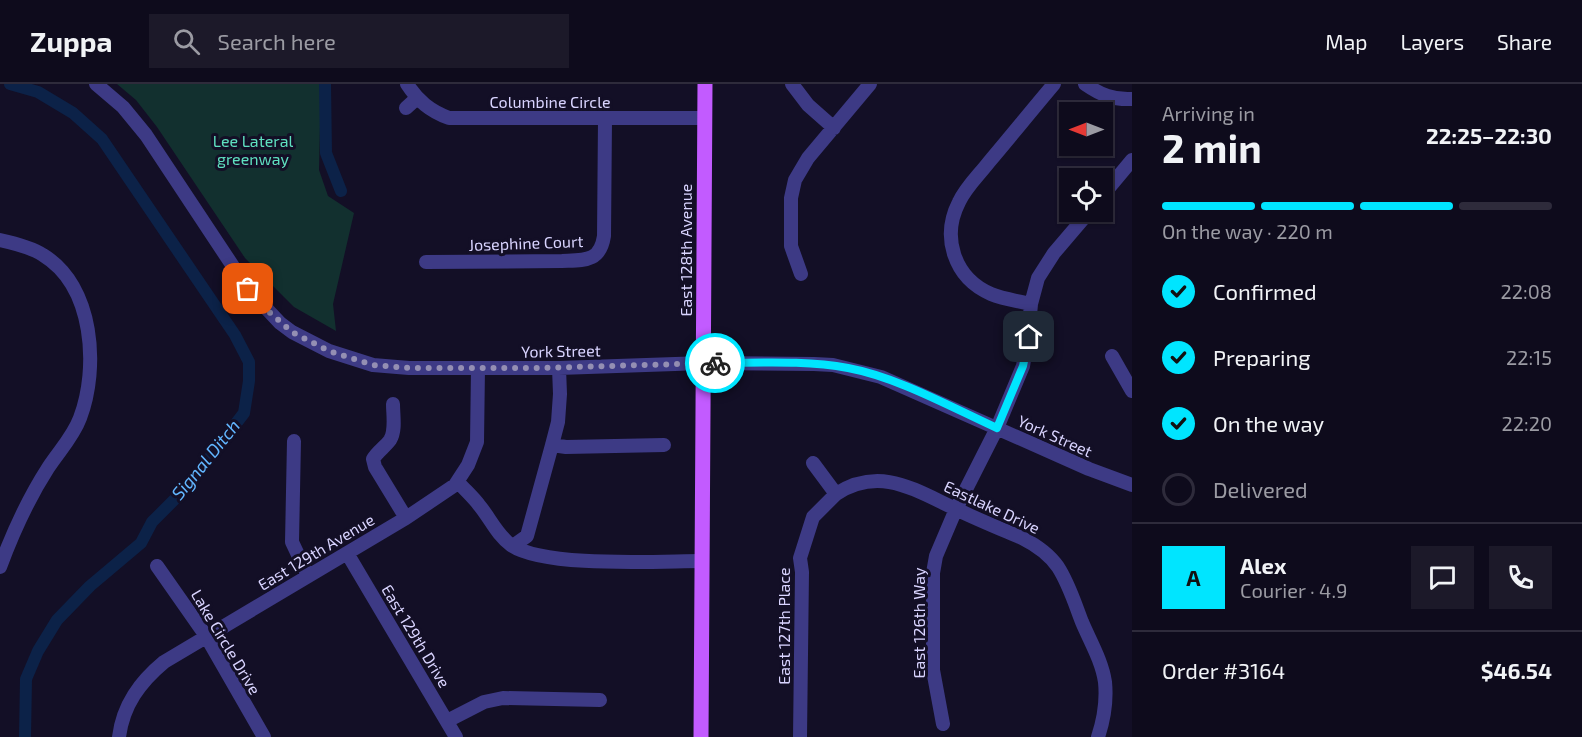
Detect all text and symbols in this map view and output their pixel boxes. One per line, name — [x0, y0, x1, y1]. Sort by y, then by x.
search box — [149, 14, 569, 68]
text: Zuppa — [30, 24, 113, 58]
icon: search — [170, 25, 203, 58]
text: Search here — [218, 28, 336, 54]
text: Map — [1325, 29, 1367, 54]
text: Layers — [1400, 29, 1464, 54]
text: Share — [1497, 29, 1552, 54]
street label: Columbine Circle — [489, 92, 611, 111]
text: Arriving in — [1162, 101, 1255, 125]
north arrow — [1059, 102, 1113, 156]
map controls — [1059, 102, 1113, 222]
text: 22:25–22:30 — [1426, 122, 1552, 148]
text: 2 min — [1162, 124, 1262, 171]
park label: Lee Lateral greenway — [213, 131, 294, 168]
button: locate — [1059, 168, 1113, 222]
street label: East 128th Avenue — [676, 184, 695, 316]
text: On the way · 220 m — [1162, 219, 1333, 243]
street label: Josephine Court — [468, 231, 584, 254]
pin — [222, 263, 273, 314]
icon: bag — [231, 272, 264, 305]
icon: check — [1162, 275, 1195, 308]
text: Confirmed — [1213, 278, 1317, 304]
text: 22:08 — [1501, 279, 1552, 303]
pin — [1003, 311, 1054, 362]
icon: home — [1012, 320, 1045, 353]
courier — [685, 333, 745, 393]
street label: York Street — [521, 340, 601, 361]
icon: check — [1162, 341, 1195, 374]
text: Preparing — [1213, 344, 1311, 370]
text: 22:15 — [1506, 345, 1552, 369]
icon: bike — [699, 347, 732, 380]
icon: check — [1162, 407, 1195, 440]
text: On the way — [1213, 410, 1324, 436]
street label: York Street — [1015, 411, 1095, 460]
text: 22:20 — [1502, 411, 1552, 435]
water label: Signal Ditch — [166, 415, 244, 504]
street label: Eastlake Drive — [941, 476, 1043, 537]
text: Delivered — [1213, 476, 1308, 502]
street label: East 129th Avenue — [254, 509, 377, 594]
button: chat — [1411, 546, 1474, 609]
button: phone — [1489, 546, 1552, 609]
text: Alex — [1240, 552, 1286, 578]
text: A — [1186, 564, 1201, 590]
street label: East 127th Place — [774, 567, 793, 685]
street label: East 126th Way — [909, 567, 928, 679]
text: Courier · 4.9 — [1240, 578, 1347, 602]
street label: East 129th Drive — [378, 581, 455, 691]
street label: Lake Circle Drive — [188, 586, 265, 698]
text: Order #3164 — [1162, 657, 1285, 683]
text: $46.54 — [1481, 657, 1552, 683]

